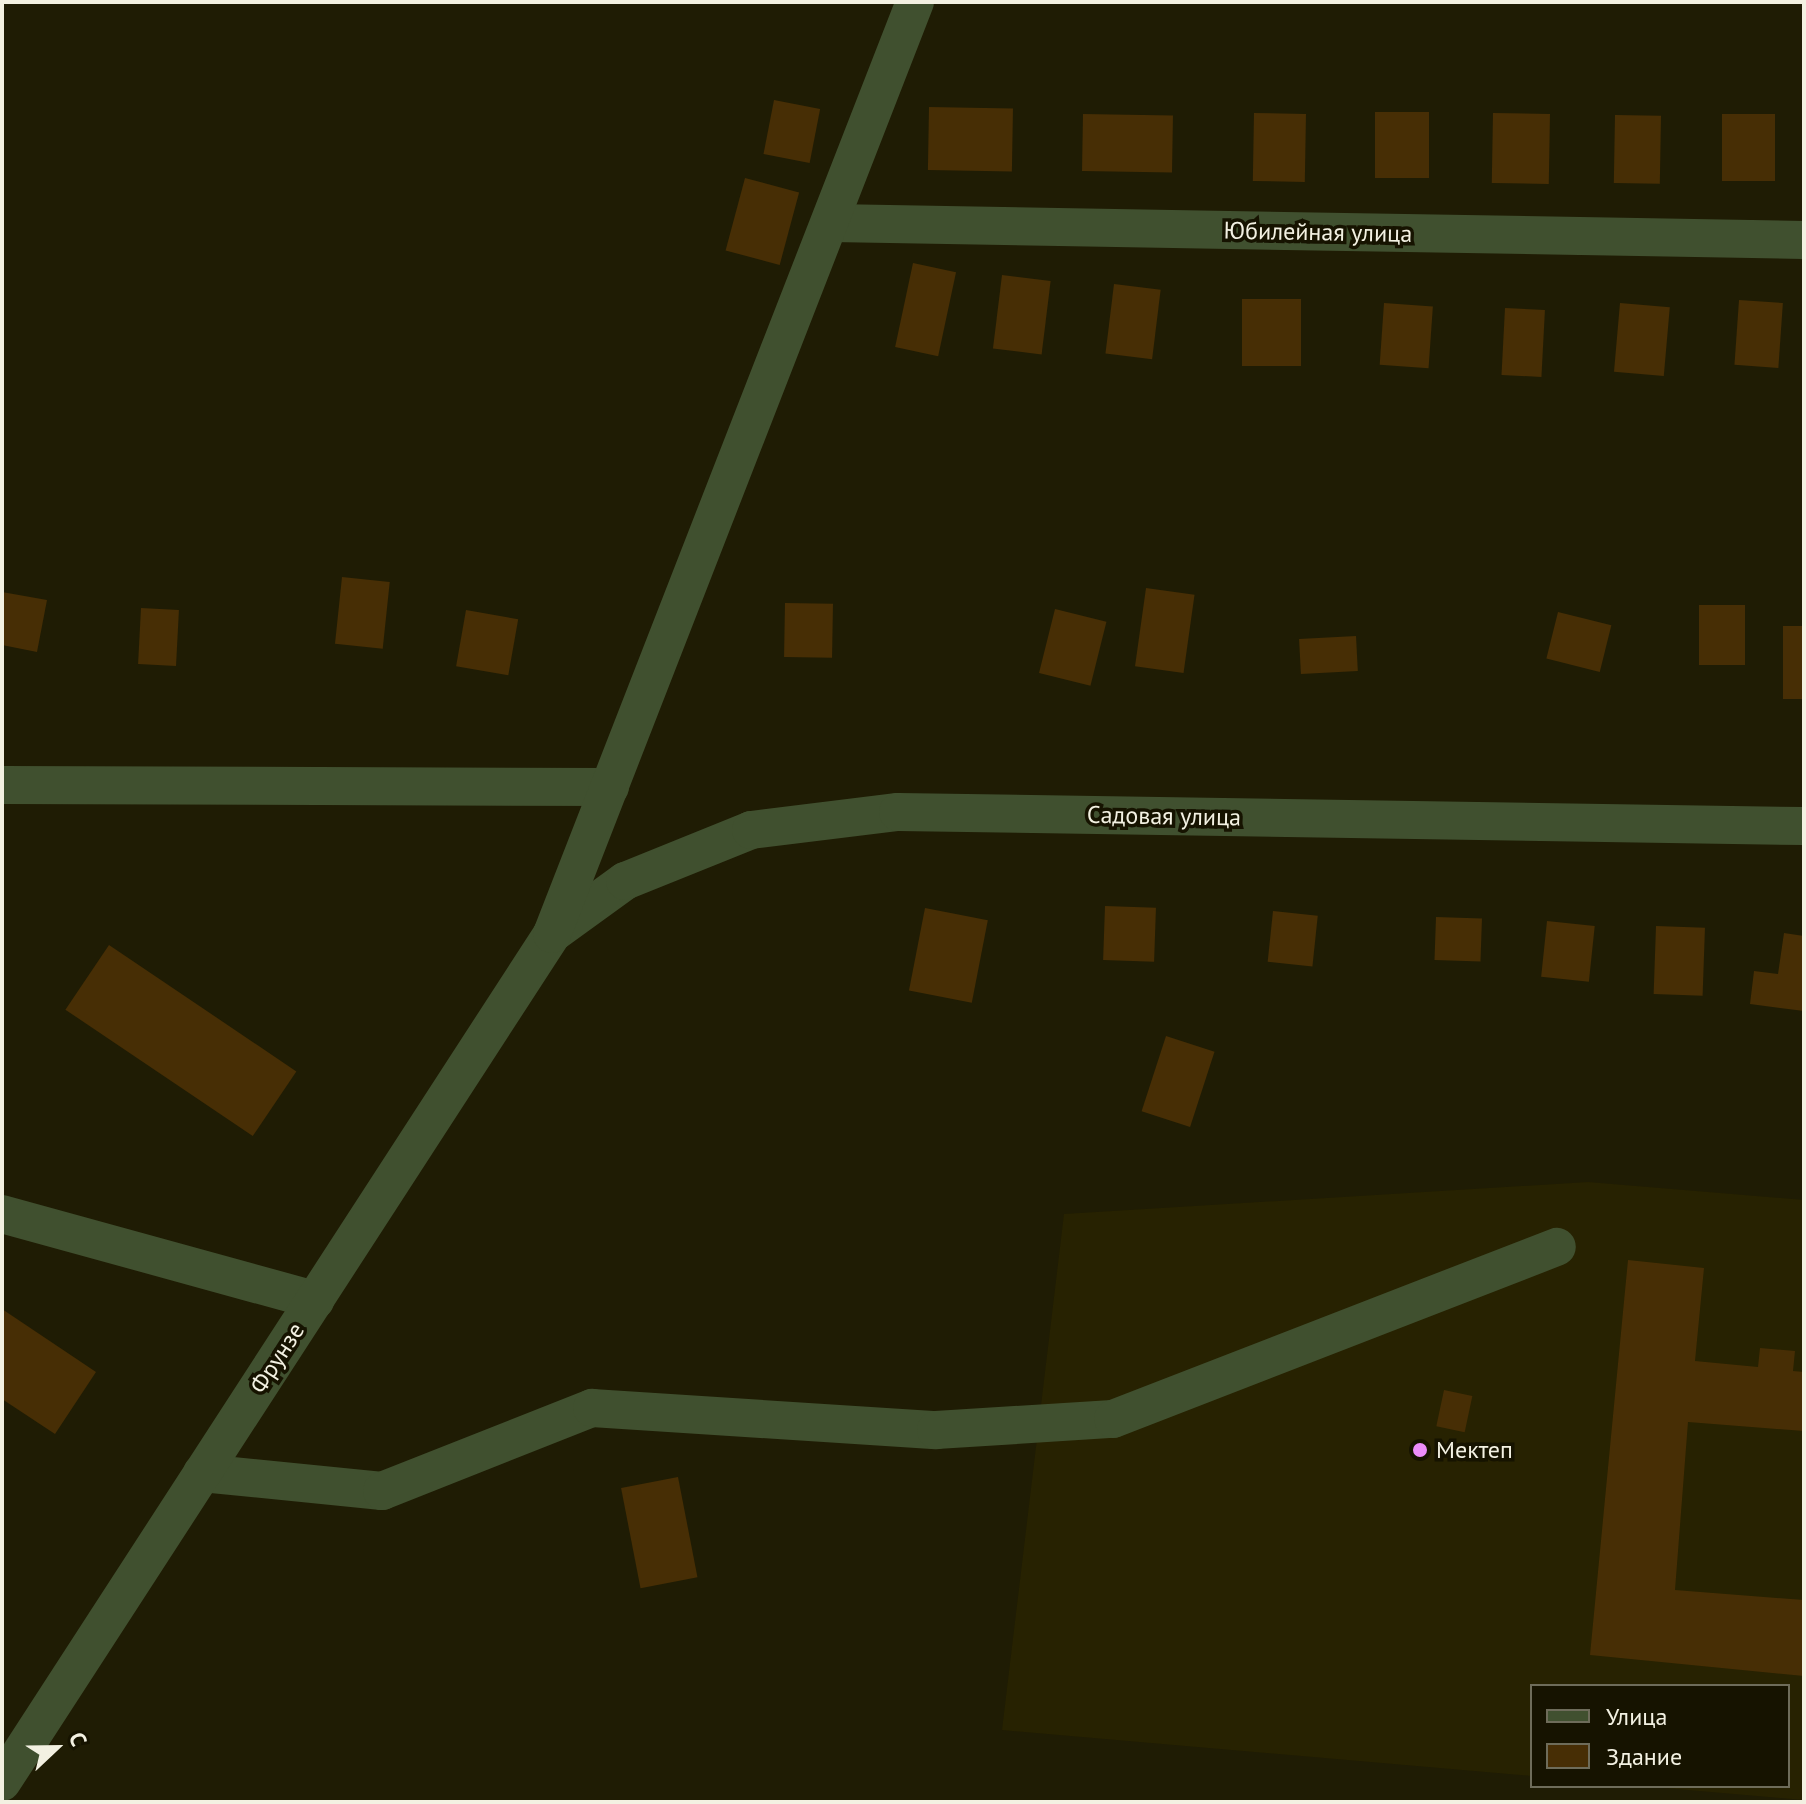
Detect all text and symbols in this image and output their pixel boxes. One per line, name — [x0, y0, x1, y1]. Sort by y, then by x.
street label: Юбилейная улица — [1224, 216, 1412, 248]
street label: Садовая улица — [1087, 800, 1241, 832]
street label: Фрунзе — [244, 1317, 310, 1399]
place label: Мектеп — [1436, 1436, 1513, 1464]
marker: Мектеп — [1411, 1441, 1429, 1459]
legend — [1530, 1684, 1790, 1788]
text: Улица — [1606, 1701, 1667, 1732]
north arrow — [16, 1708, 96, 1788]
text: С — [63, 1728, 94, 1750]
text: Здание — [1606, 1741, 1682, 1772]

